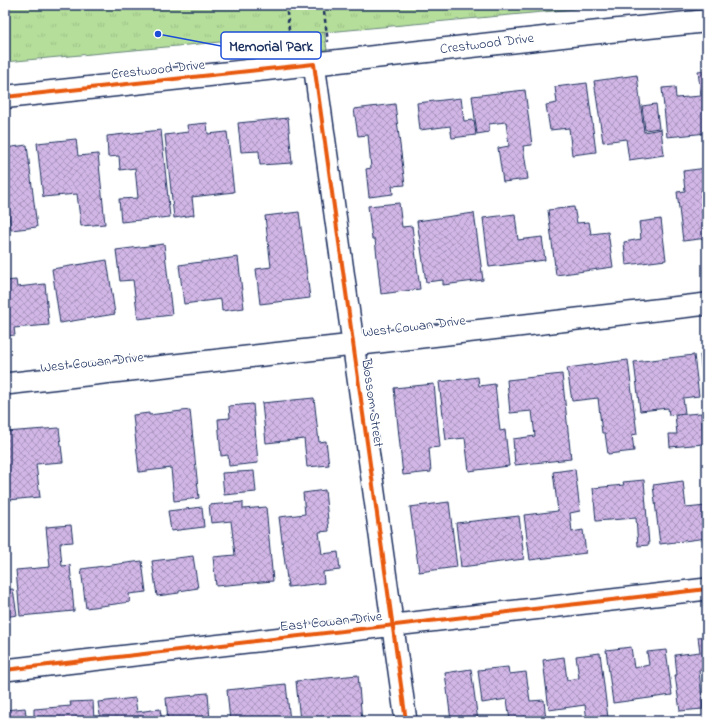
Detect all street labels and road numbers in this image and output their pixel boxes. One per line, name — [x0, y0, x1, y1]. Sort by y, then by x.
street label: Crestwood Drive — [439, 28, 536, 60]
street label: Crestwood Drive — [110, 55, 207, 85]
street label: West Cowan Drive — [361, 310, 468, 344]
street label: West Cowan Drive — [39, 347, 145, 379]
street label: Blossom Street — [355, 356, 389, 449]
street label: East Cowan Drive — [279, 606, 384, 638]

